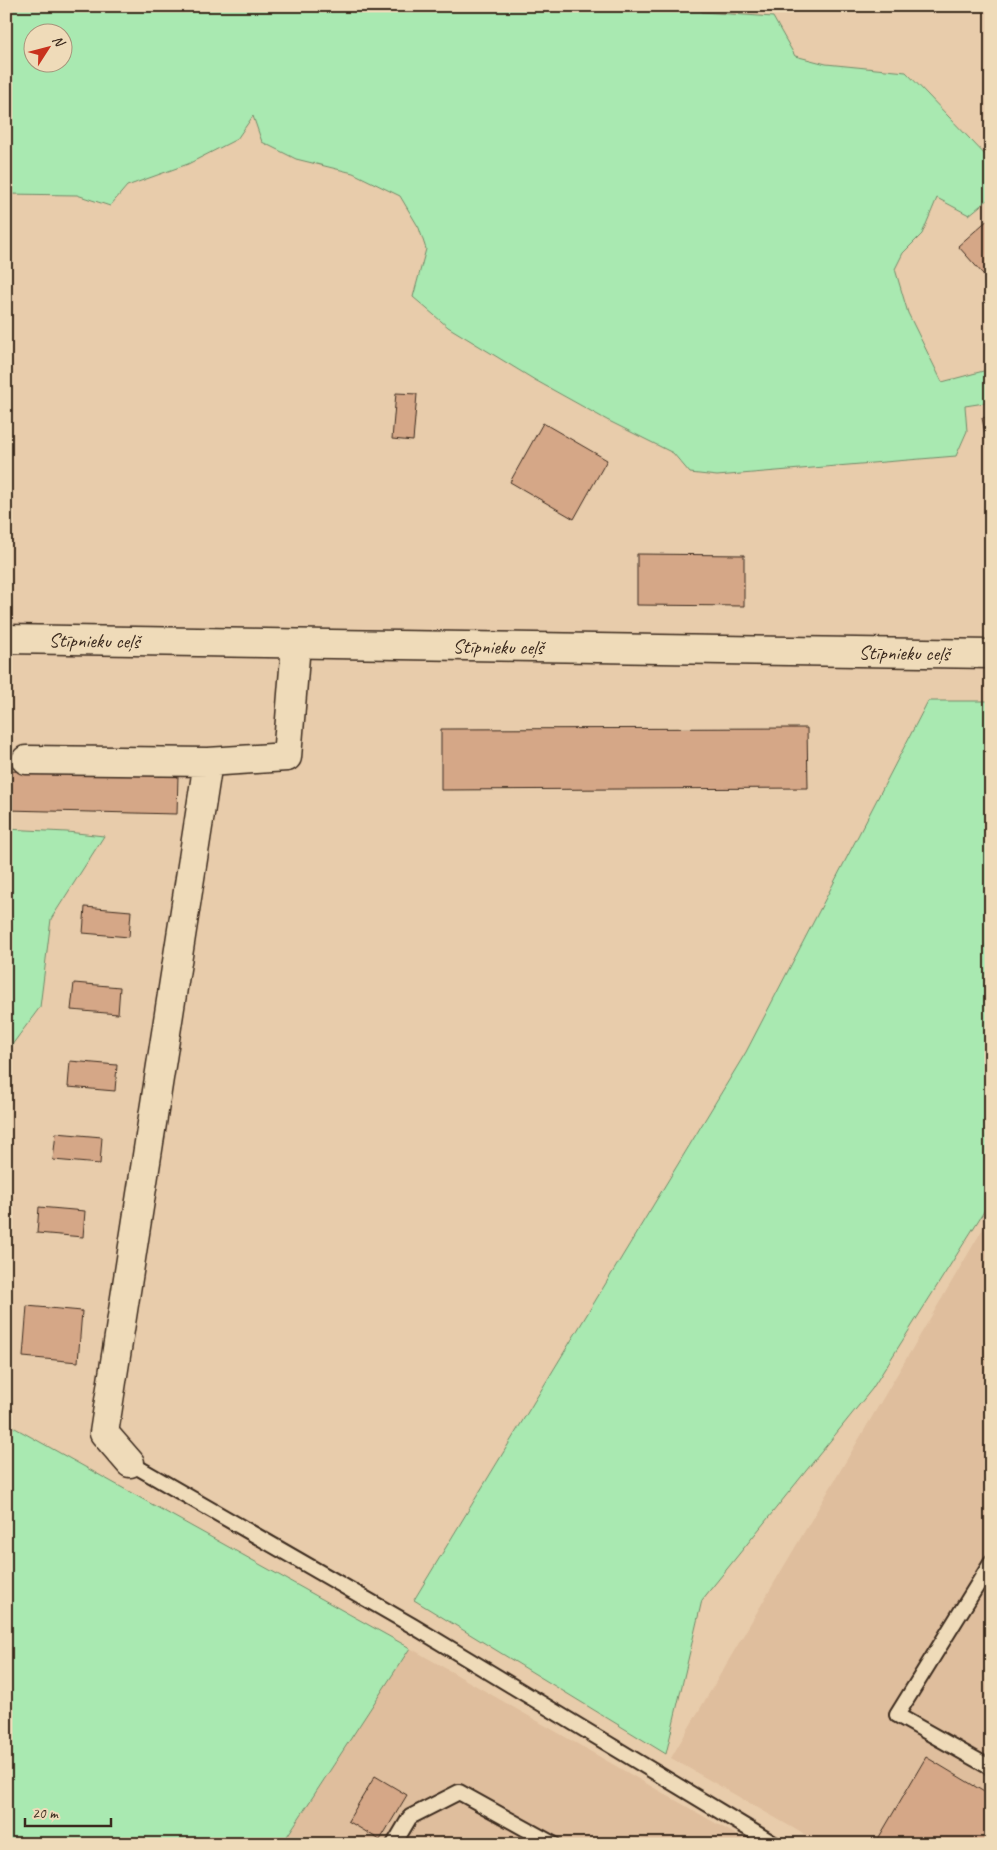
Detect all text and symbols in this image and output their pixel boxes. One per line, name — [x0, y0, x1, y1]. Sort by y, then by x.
north arrow — [22, 22, 72, 72]
text: N — [49, 32, 69, 51]
street label: Stīpnieku ceļš — [48, 627, 143, 654]
street label: Stīpnieku ceļš — [452, 633, 547, 660]
street label: Stīpnieku ceļš — [858, 639, 953, 666]
scale bar — [25, 1795, 111, 1827]
text: 20 m — [32, 1804, 59, 1823]

